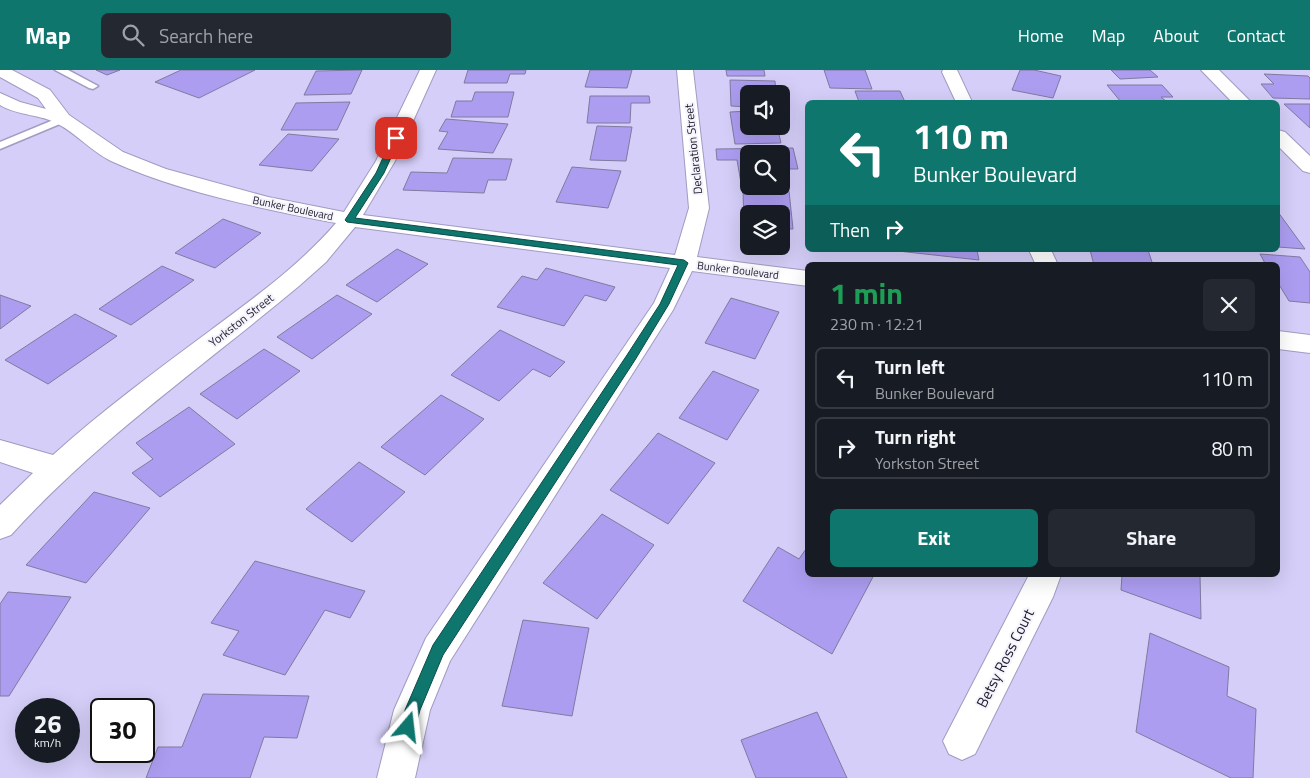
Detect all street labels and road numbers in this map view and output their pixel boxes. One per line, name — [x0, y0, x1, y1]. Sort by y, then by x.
street label: Declaration Street — [679, 102, 707, 195]
street label: Bunker Boulevard — [251, 192, 335, 224]
street label: Bunker Boulevard — [696, 257, 780, 283]
street label: Yorkston Street — [204, 288, 278, 352]
street label: Betsy Ross Court — [970, 604, 1040, 711]

